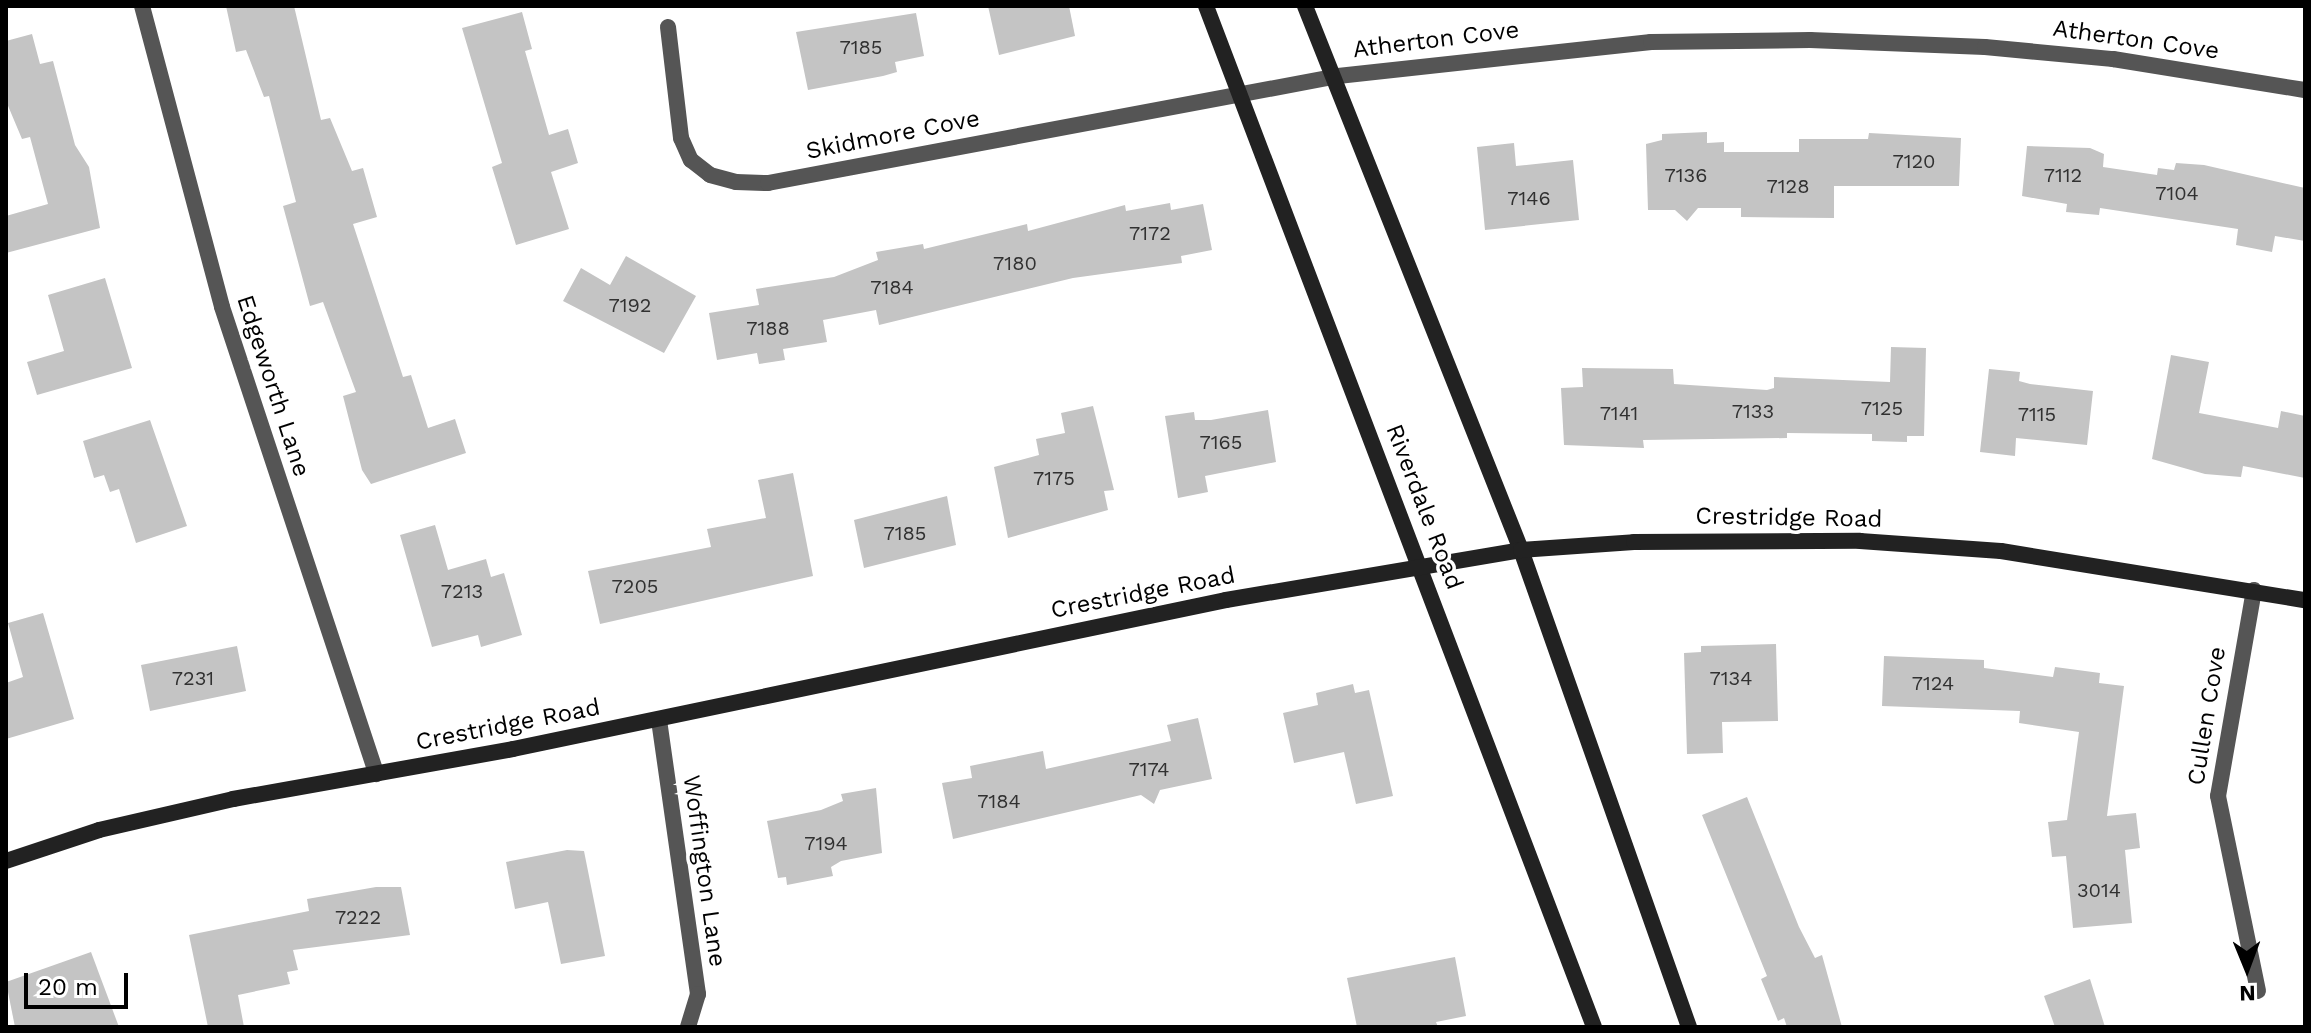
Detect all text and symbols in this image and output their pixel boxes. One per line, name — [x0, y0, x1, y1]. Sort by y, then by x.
street label: Atherton Cove — [2051, 14, 2221, 66]
street label: Atherton Cove — [1351, 15, 1521, 65]
house number: 7185 — [840, 35, 882, 59]
street label: Skidmore Cove — [804, 104, 982, 166]
house number: 7120 — [1892, 149, 1936, 173]
house number: 7136 — [1665, 163, 1707, 187]
house number: 7112 — [2044, 163, 2082, 187]
house number: 7128 — [1767, 174, 1809, 198]
house number: 7104 — [2155, 181, 2199, 205]
house number: 7146 — [1507, 186, 1551, 210]
house number: 7172 — [1129, 221, 1171, 245]
house number: 7180 — [993, 251, 1037, 275]
house number: 7184 — [870, 275, 914, 299]
street label: Edgeworth Lane — [230, 292, 316, 480]
house number: 7192 — [608, 293, 652, 317]
house number: 7188 — [746, 316, 790, 340]
house number: 7125 — [1861, 396, 1903, 420]
house number: 7133 — [1732, 399, 1774, 423]
house number: 7141 — [1600, 401, 1638, 425]
house number: 7115 — [2018, 402, 2056, 426]
street label: Riverdale Road — [1379, 420, 1469, 594]
house number: 7165 — [1200, 430, 1242, 454]
house number: 7175 — [1033, 466, 1075, 490]
street label: Crestridge Road — [1695, 502, 1883, 534]
house number: 7185 — [884, 521, 926, 545]
street label: Crestridge Road — [1048, 561, 1238, 625]
house number: 7205 — [612, 574, 658, 598]
house number: 7213 — [441, 579, 483, 603]
street label: Cullen Cove — [2182, 645, 2232, 787]
house number: 7231 — [172, 666, 214, 690]
house number: 7134 — [1710, 666, 1752, 690]
house number: 7124 — [1912, 671, 1954, 695]
street label: Crestridge Road — [413, 693, 603, 757]
house number: 7174 — [1128, 757, 1170, 781]
street label: Woffington Lane — [676, 773, 732, 969]
house number: 7184 — [977, 789, 1021, 813]
house number: 7194 — [804, 831, 848, 855]
house number: 3014 — [2077, 878, 2121, 902]
house number: 7222 — [335, 905, 381, 929]
north arrow — [2207, 929, 2287, 1009]
scale bar — [28, 957, 132, 1007]
text: 20 m — [38, 973, 98, 1001]
text: N — [2239, 981, 2256, 1006]

